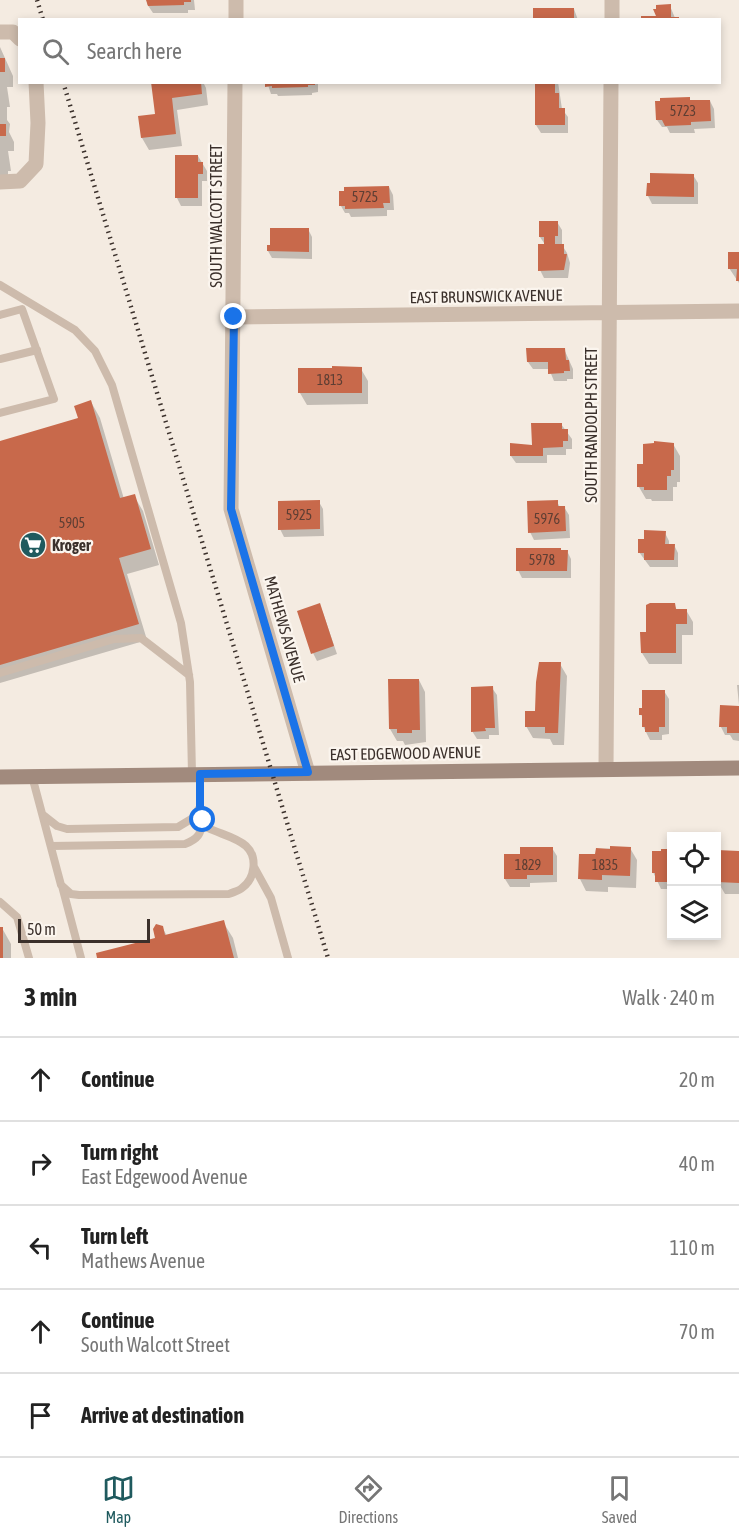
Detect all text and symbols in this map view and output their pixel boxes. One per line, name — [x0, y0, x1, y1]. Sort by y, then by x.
search box — [18, 18, 721, 84]
icon: search — [39, 35, 72, 68]
text: Search here — [87, 38, 182, 64]
house number: 5723 — [670, 103, 696, 119]
street label: SOUTH WALCOTT STREET — [207, 144, 225, 288]
house number: 5725 — [352, 189, 378, 205]
street label: EAST BRUNSWICK AVENUE — [410, 286, 563, 306]
route end — [220, 303, 246, 329]
street label: SOUTH RANDOLPH STREET — [582, 347, 600, 503]
house number: 1813 — [317, 372, 343, 388]
house number: 5925 — [286, 507, 312, 523]
house number: 5976 — [534, 511, 561, 527]
house number: 5905 — [59, 515, 85, 531]
supermarket icon: Kroger — [18, 530, 48, 560]
place label: Kroger — [52, 536, 91, 554]
house number: 5978 — [529, 552, 556, 568]
street label: MATHEWS AVENUE — [261, 574, 309, 684]
street label: EAST EDGEWOOD AVENUE — [329, 743, 481, 763]
route start — [189, 806, 215, 832]
map controls — [667, 832, 721, 940]
button: locate — [667, 832, 721, 886]
house number: 1829 — [515, 857, 541, 873]
house number: 1835 — [592, 857, 618, 873]
button: layers — [667, 886, 721, 940]
scale bar — [18, 916, 150, 944]
text: 50 m — [27, 920, 56, 938]
text: 3 min — [24, 982, 77, 1012]
text: Walk · 240 m — [623, 986, 715, 1009]
icon: ahead — [24, 1063, 57, 1096]
text: Continue — [81, 1066, 155, 1092]
text: 20 m — [679, 1068, 715, 1091]
text: Turn right — [81, 1139, 158, 1165]
icon: right — [24, 1147, 57, 1180]
text: 40 m — [679, 1152, 715, 1175]
text: East Edgewood Avenue — [81, 1165, 248, 1188]
text: Turn left — [81, 1223, 148, 1249]
icon: left — [24, 1231, 57, 1264]
text: 110 m — [670, 1236, 715, 1259]
text: Mathews Avenue — [81, 1249, 205, 1272]
text: Continue — [81, 1307, 155, 1333]
icon: ahead — [24, 1315, 57, 1348]
text: 70 m — [679, 1320, 715, 1343]
text: South Walcott Street — [81, 1333, 230, 1356]
icon: arrive — [24, 1399, 57, 1432]
text: Arrive at destination — [81, 1402, 244, 1428]
tab: Map — [102, 1472, 135, 1526]
tab: Directions — [338, 1472, 398, 1526]
tab: Saved — [602, 1472, 637, 1526]

